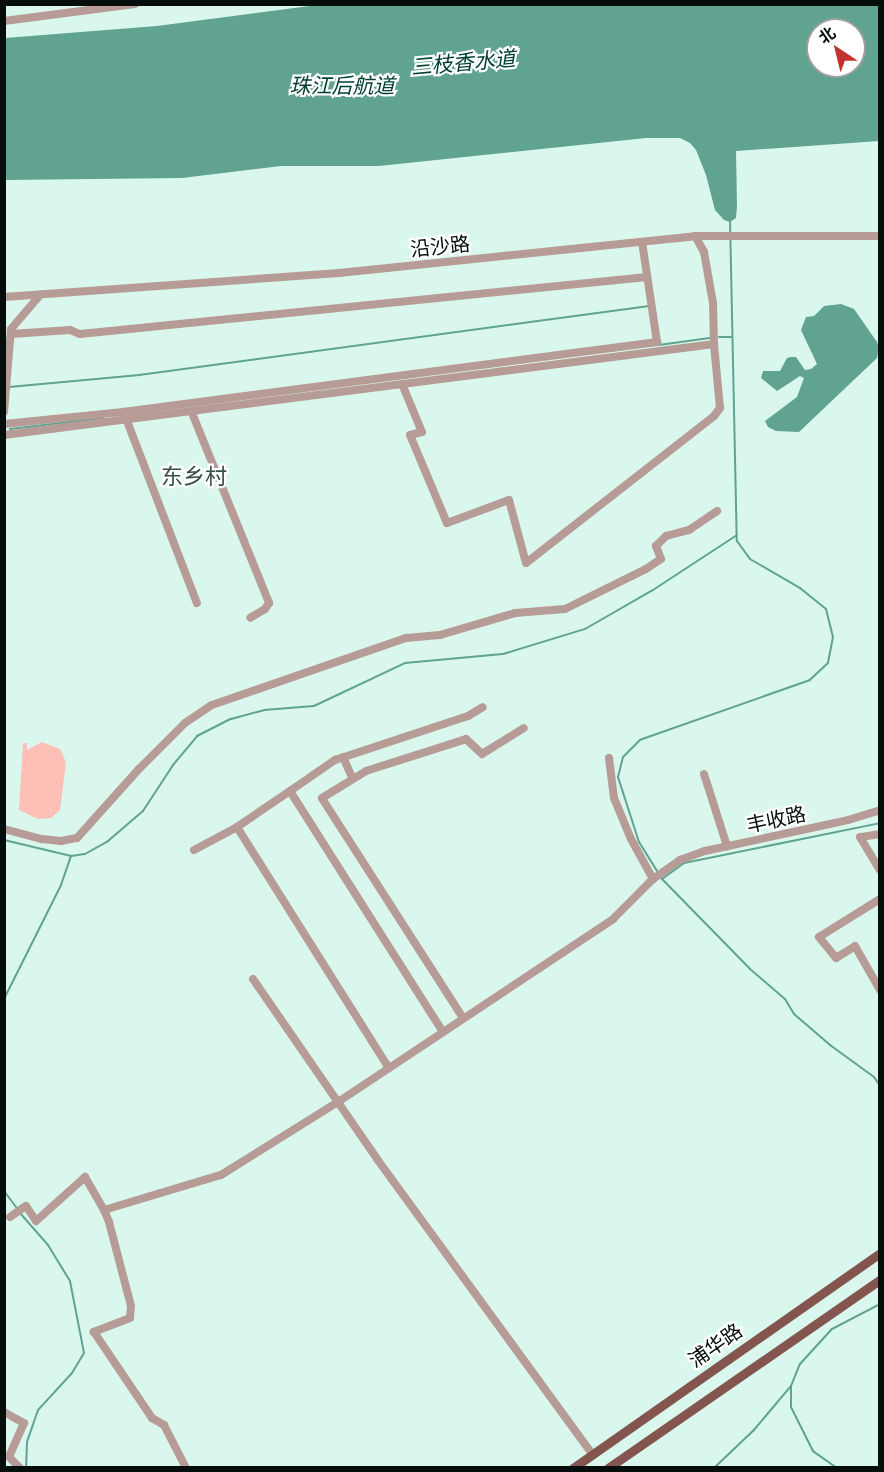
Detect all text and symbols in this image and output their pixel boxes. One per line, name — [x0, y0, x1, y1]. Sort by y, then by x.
north arrow — [806, 18, 866, 78]
text: 北 — [814, 21, 840, 49]
water label: 三枝香水道 — [410, 45, 516, 79]
water label: 珠江后航道 — [290, 72, 394, 98]
street label: 沿沙路 — [409, 231, 471, 261]
district label: 东乡村 — [161, 463, 227, 489]
street label: 丰收路 — [744, 801, 808, 837]
street label: 浦华路 — [684, 1318, 746, 1372]

